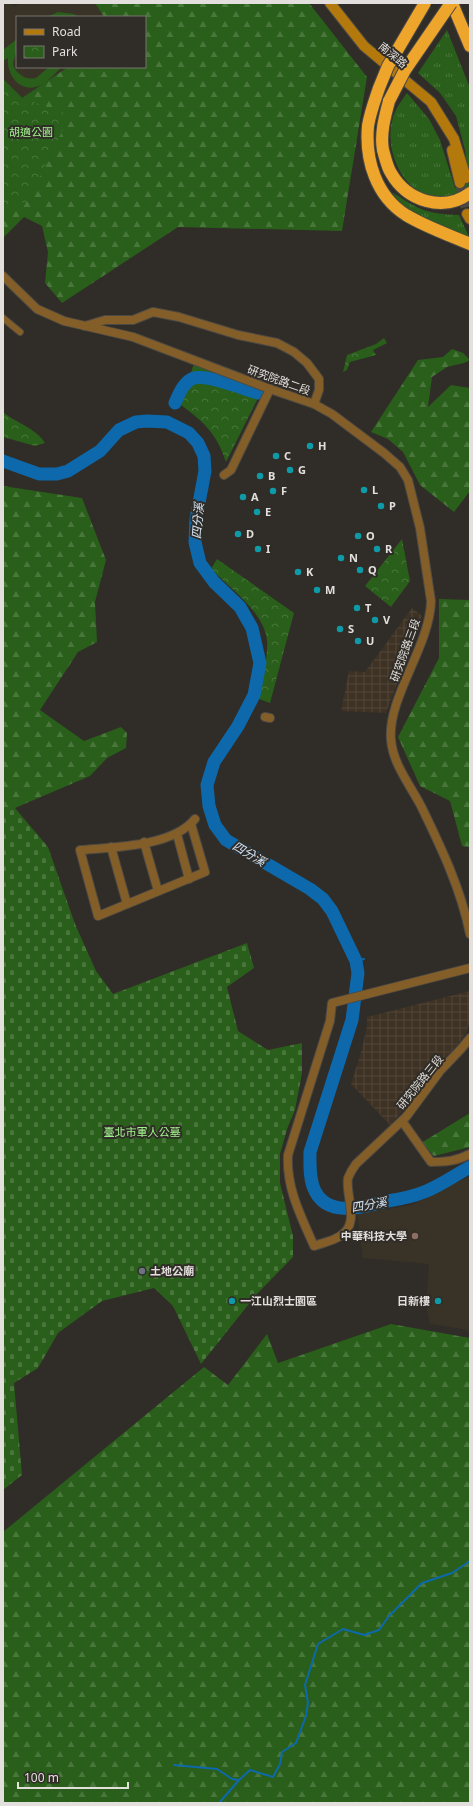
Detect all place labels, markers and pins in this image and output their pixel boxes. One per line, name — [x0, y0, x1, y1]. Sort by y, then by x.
place label: H — [318, 438, 326, 453]
marker: H — [305, 441, 315, 451]
place label: C — [284, 448, 291, 463]
marker: C — [271, 451, 281, 461]
place label: G — [298, 462, 306, 477]
marker: G — [285, 465, 295, 475]
place label: B — [268, 468, 275, 483]
marker: B — [255, 471, 265, 481]
place label: L — [372, 482, 378, 497]
place label: F — [281, 483, 287, 498]
marker: L — [359, 485, 369, 495]
marker: F — [268, 486, 278, 496]
place label: A — [251, 489, 259, 504]
marker: A — [238, 492, 248, 502]
place label: P — [389, 498, 396, 513]
marker: P — [376, 501, 386, 511]
place label: E — [265, 504, 271, 519]
marker: E — [252, 507, 262, 517]
place label: D — [246, 526, 254, 541]
place label: O — [366, 528, 375, 543]
marker: D — [233, 529, 243, 539]
marker: O — [353, 531, 363, 541]
place label: I — [266, 541, 270, 556]
place label: R — [385, 541, 393, 556]
marker: I — [253, 544, 263, 554]
marker: R — [372, 544, 382, 554]
place label: N — [349, 550, 358, 565]
marker: N — [336, 553, 346, 563]
place label: Q — [368, 562, 377, 577]
place label: K — [306, 564, 314, 579]
marker: Q — [355, 565, 365, 575]
marker: K — [293, 567, 303, 577]
place label: M — [325, 582, 335, 597]
marker: M — [312, 585, 322, 595]
place label: T — [365, 600, 372, 615]
marker: T — [352, 603, 362, 613]
place label: V — [383, 612, 391, 627]
marker: V — [370, 615, 380, 625]
place label: S — [348, 621, 354, 636]
marker: S — [335, 624, 345, 634]
place label: U — [366, 633, 374, 648]
marker: U — [353, 636, 363, 646]
place label: 中華科技大學 — [341, 1228, 407, 1243]
marker: 中華科技大學 — [410, 1231, 420, 1241]
place label: 土地公廟 — [150, 1263, 194, 1278]
marker: 土地公廟 — [137, 1266, 147, 1276]
place label: 一江山烈士園區 — [240, 1293, 317, 1308]
place label: 日新樓 — [397, 1293, 430, 1308]
marker: 一江山烈士園區 — [227, 1296, 237, 1306]
marker: 日新樓 — [433, 1296, 443, 1306]

